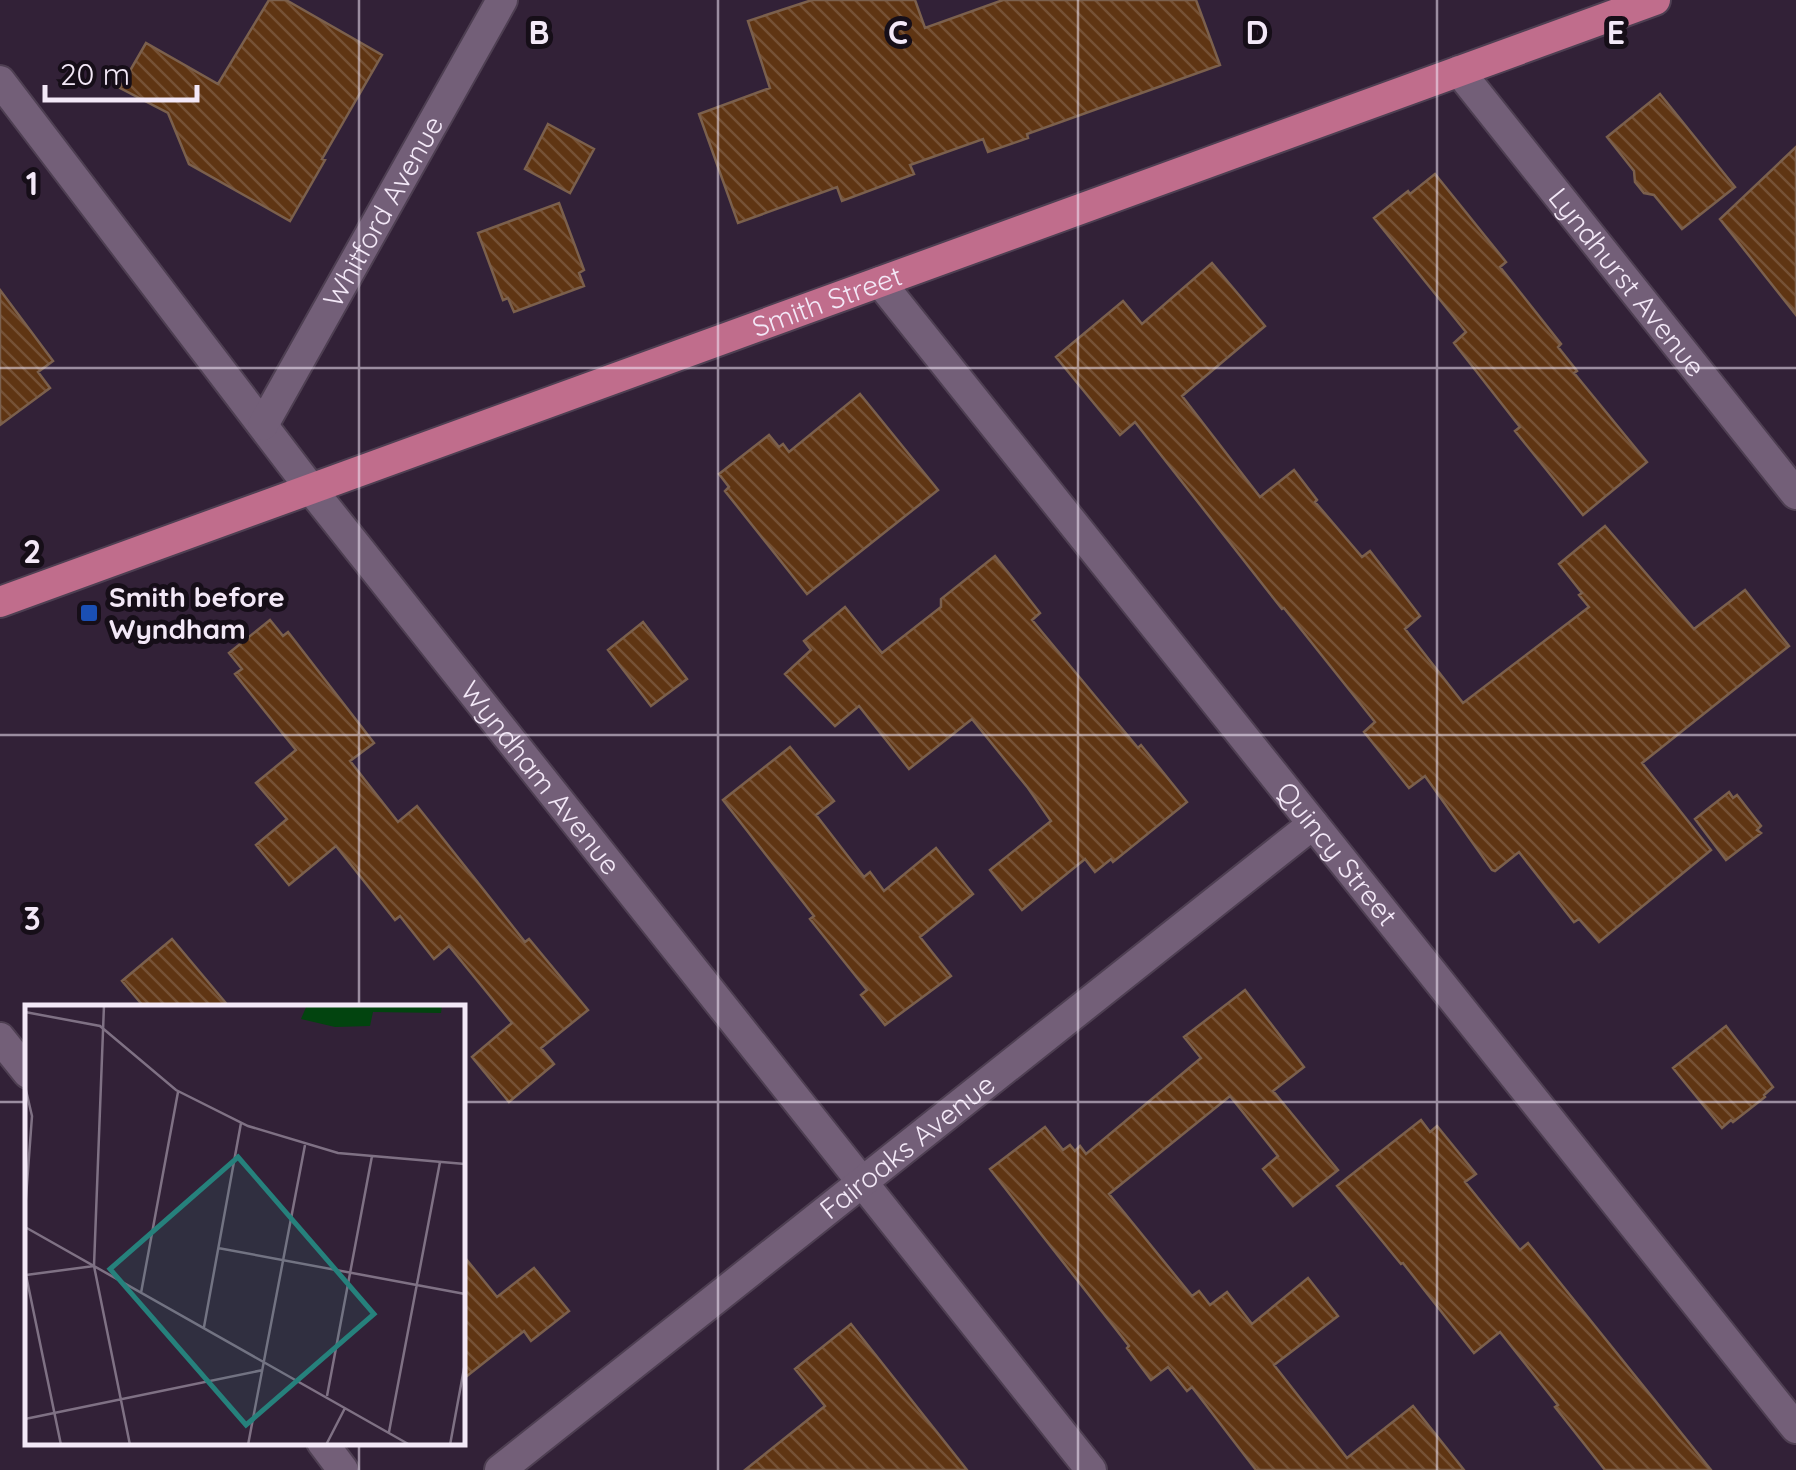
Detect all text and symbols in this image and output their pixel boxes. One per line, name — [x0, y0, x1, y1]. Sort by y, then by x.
text: B — [529, 12, 549, 52]
text: C — [888, 12, 908, 52]
text: D — [1246, 12, 1268, 52]
text: E — [1607, 12, 1625, 52]
scale bar — [45, 40, 198, 102]
text: 20 m — [60, 55, 130, 93]
street label: Whitford Avenue — [315, 109, 450, 313]
text: 1 — [26, 163, 38, 203]
street label: Lyndhurst Avenue — [1542, 180, 1714, 384]
street label: Smith Street — [747, 257, 907, 344]
text: 2 — [23, 531, 41, 571]
place label: Smith before Wyndham — [109, 579, 285, 646]
marker: Smith before Wyndham — [78, 602, 100, 624]
street label: Wyndham Avenue — [453, 673, 629, 882]
street label: Quincy Street — [1269, 774, 1406, 933]
text: 3 — [23, 898, 41, 938]
inset map — [25, 1005, 465, 1445]
street label: Fairoaks Avenue — [812, 1066, 1001, 1226]

